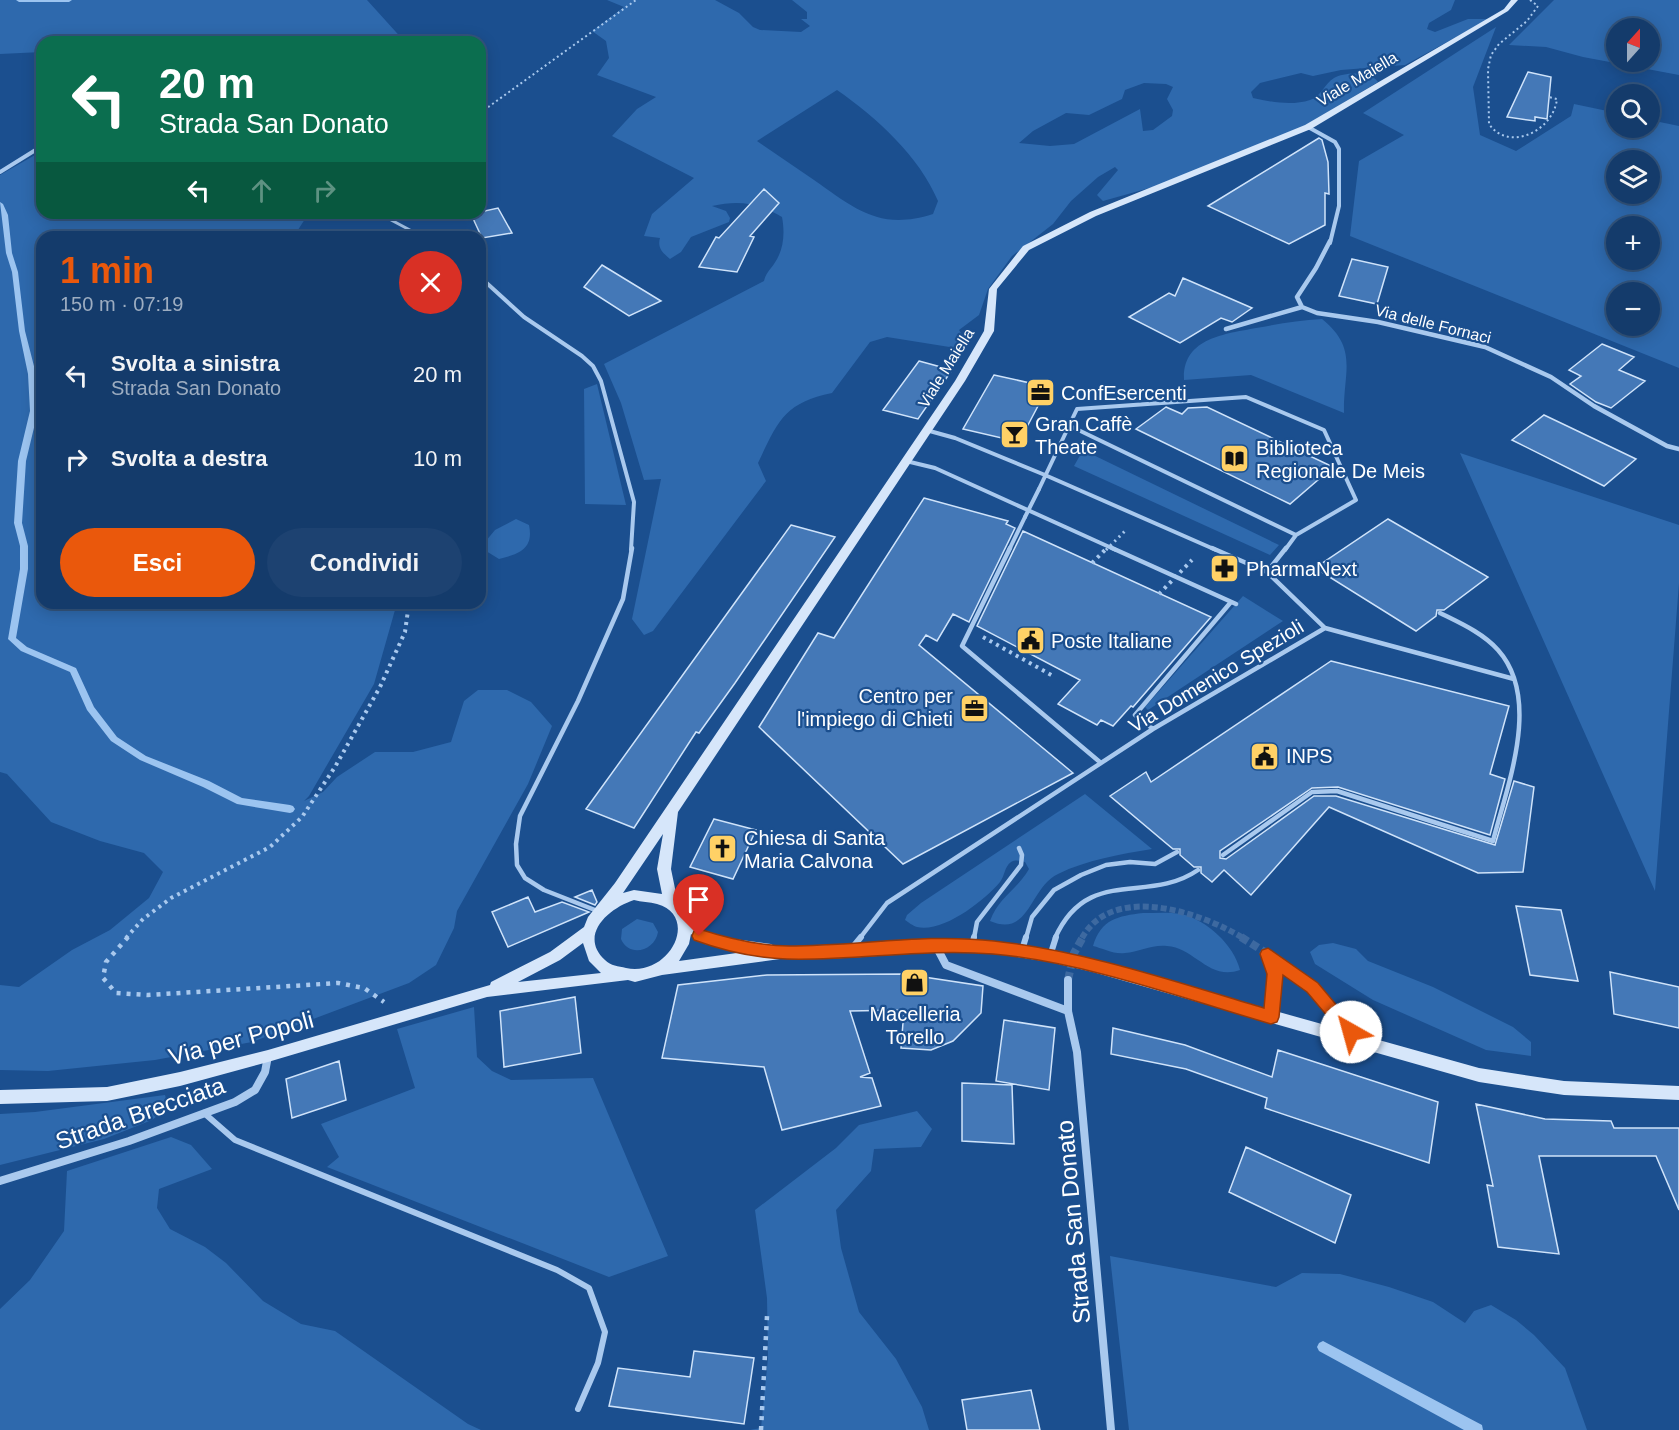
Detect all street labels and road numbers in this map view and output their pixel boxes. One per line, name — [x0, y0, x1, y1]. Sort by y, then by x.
street label: Viale Maiella — [1314, 48, 1400, 110]
street label: Via delle Fornaci — [1373, 301, 1493, 347]
street label: Viale Maiella — [915, 325, 977, 411]
street label: Via Domenico Spezioli — [1125, 615, 1307, 737]
street label: Via per Popoli — [166, 1006, 316, 1070]
street label: Strada Brecciata — [52, 1071, 229, 1155]
street label: Strada San Donato — [1051, 1119, 1095, 1325]

